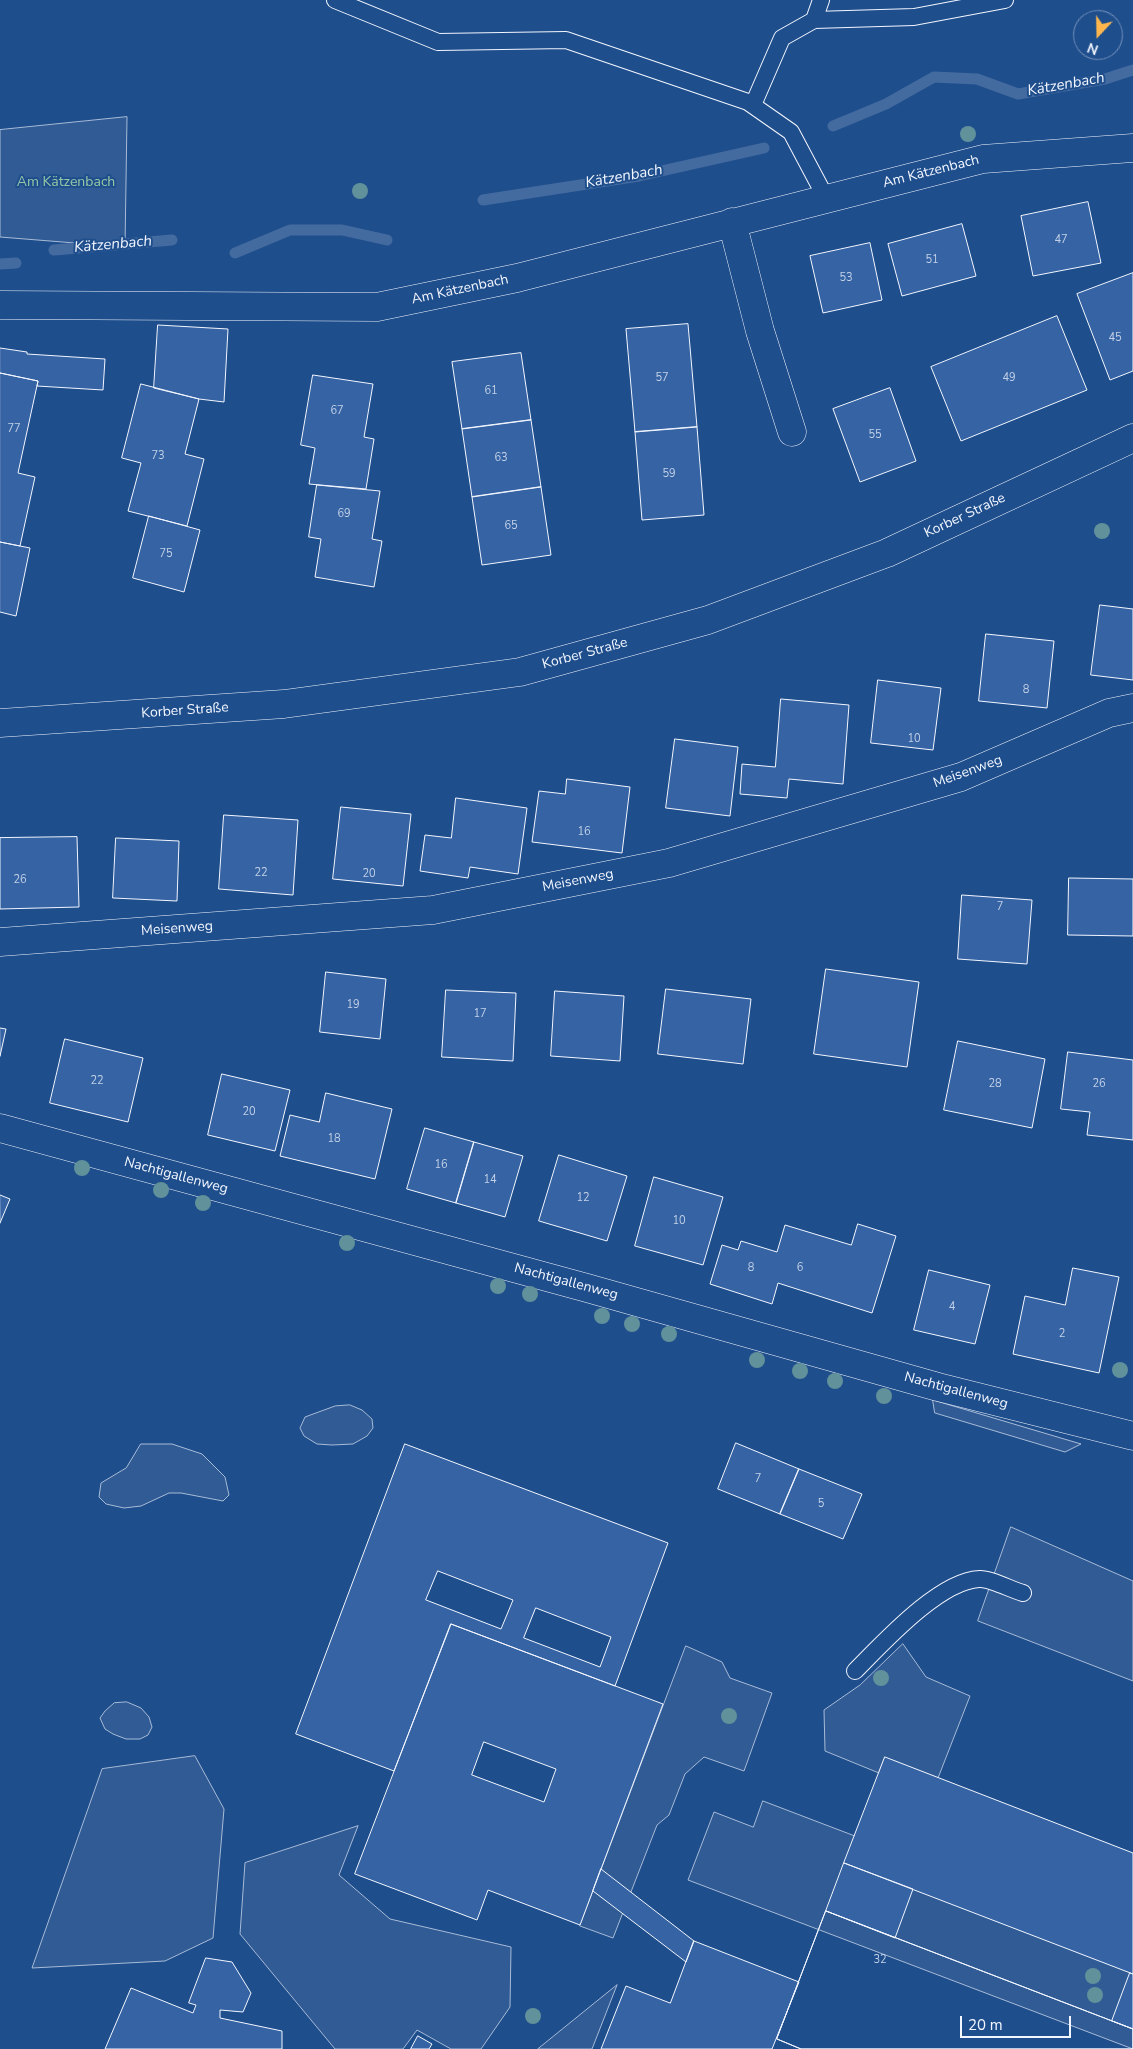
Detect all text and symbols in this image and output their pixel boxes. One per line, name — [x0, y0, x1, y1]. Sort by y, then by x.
north arrow — [1073, 10, 1123, 60]
text: N — [1085, 38, 1101, 59]
water label: Kätzenbach — [1026, 69, 1106, 101]
street label: Am Kätzenbach — [881, 152, 981, 192]
water label: Kätzenbach — [584, 161, 664, 193]
park label: Am Kätzenbach — [17, 175, 115, 191]
water label: Kätzenbach — [73, 233, 153, 257]
house number: 47 — [1054, 233, 1068, 247]
house number: 51 — [925, 253, 939, 267]
house number: 53 — [839, 271, 853, 285]
street label: Am Kätzenbach — [410, 272, 510, 308]
house number: 45 — [1108, 331, 1122, 345]
house number: 57 — [655, 371, 669, 385]
house number: 49 — [1002, 371, 1016, 385]
house number: 61 — [484, 384, 498, 398]
house number: 67 — [330, 404, 344, 418]
house number: 77 — [7, 422, 21, 436]
house number: 55 — [868, 428, 882, 442]
house number: 73 — [151, 449, 165, 463]
house number: 63 — [494, 451, 508, 465]
house number: 59 — [662, 467, 676, 481]
street label: Korber Straße — [922, 490, 1008, 542]
house number: 69 — [337, 507, 351, 521]
house number: 65 — [504, 519, 518, 533]
house number: 75 — [159, 547, 173, 561]
street label: Korber Straße — [541, 635, 629, 673]
house number: 8 — [1023, 683, 1029, 697]
street label: Korber Straße — [141, 700, 229, 722]
house number: 10 — [907, 732, 921, 746]
street label: Meisenweg — [931, 752, 1005, 792]
house number: 16 — [577, 825, 591, 839]
house number: 22 — [254, 866, 268, 880]
street label: Meisenweg — [541, 866, 615, 896]
house number: 20 — [362, 867, 376, 881]
house number: 26 — [13, 873, 27, 887]
house number: 7 — [997, 900, 1003, 914]
street label: Meisenweg — [140, 918, 214, 940]
house number: 19 — [346, 998, 360, 1012]
house number: 17 — [473, 1007, 487, 1021]
house number: 22 — [90, 1074, 104, 1088]
house number: 28 — [988, 1077, 1002, 1091]
house number: 26 — [1092, 1077, 1106, 1091]
house number: 20 — [242, 1105, 256, 1119]
house number: 18 — [327, 1132, 341, 1146]
street label: Nachtigallenweg — [122, 1154, 230, 1198]
house number: 16 — [434, 1158, 448, 1172]
house number: 14 — [483, 1173, 497, 1187]
house number: 12 — [576, 1191, 590, 1205]
house number: 10 — [672, 1214, 686, 1228]
street label: Nachtigallenweg — [512, 1260, 620, 1304]
house number: 8 — [748, 1261, 754, 1275]
house number: 6 — [797, 1261, 803, 1275]
house number: 4 — [949, 1300, 955, 1314]
house number: 2 — [1059, 1327, 1065, 1341]
street label: Nachtigallenweg — [902, 1369, 1010, 1413]
house number: 7 — [755, 1472, 761, 1486]
house number: 5 — [818, 1497, 824, 1511]
house number: 32 — [873, 1953, 887, 1967]
scale bar — [963, 2006, 1074, 2038]
text: 20 m — [968, 2015, 1003, 2035]

